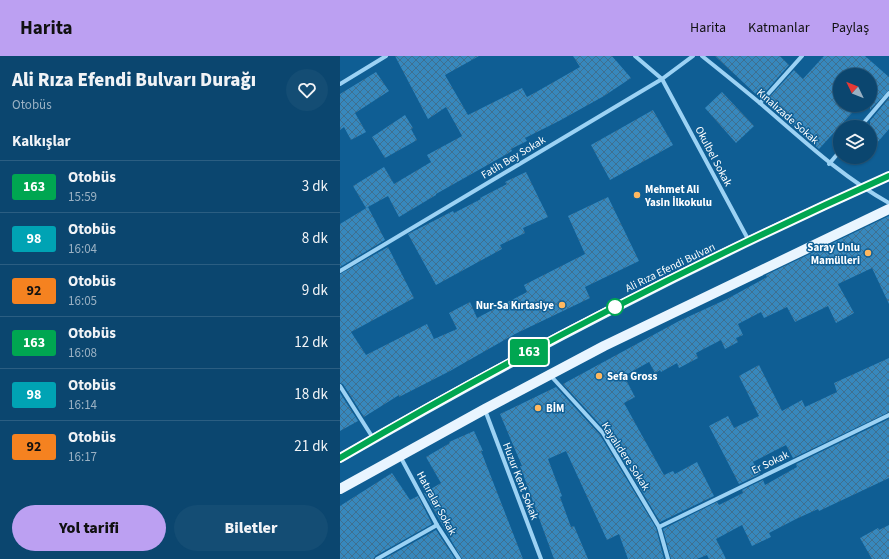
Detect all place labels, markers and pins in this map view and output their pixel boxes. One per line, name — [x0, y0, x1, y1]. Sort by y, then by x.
place label: Mehmet Ali Yasin İlkokulu — [644, 182, 712, 210]
marker: Mehmet Ali Yasin İlkokulu — [632, 190, 642, 200]
place label: Saray Unlu Mamülleri — [807, 240, 860, 268]
marker: Saray Unlu Mamülleri — [863, 248, 873, 258]
place label: Nur-Sa Kırtasiye — [476, 298, 554, 313]
unlabelled marker — [606, 298, 624, 316]
marker: Nur-Sa Kırtasiye — [557, 300, 567, 310]
place label: Sefa Gross — [607, 369, 657, 384]
marker: Sefa Gross — [594, 371, 604, 381]
place label: BİM — [546, 401, 564, 416]
marker: BİM — [533, 403, 543, 413]

